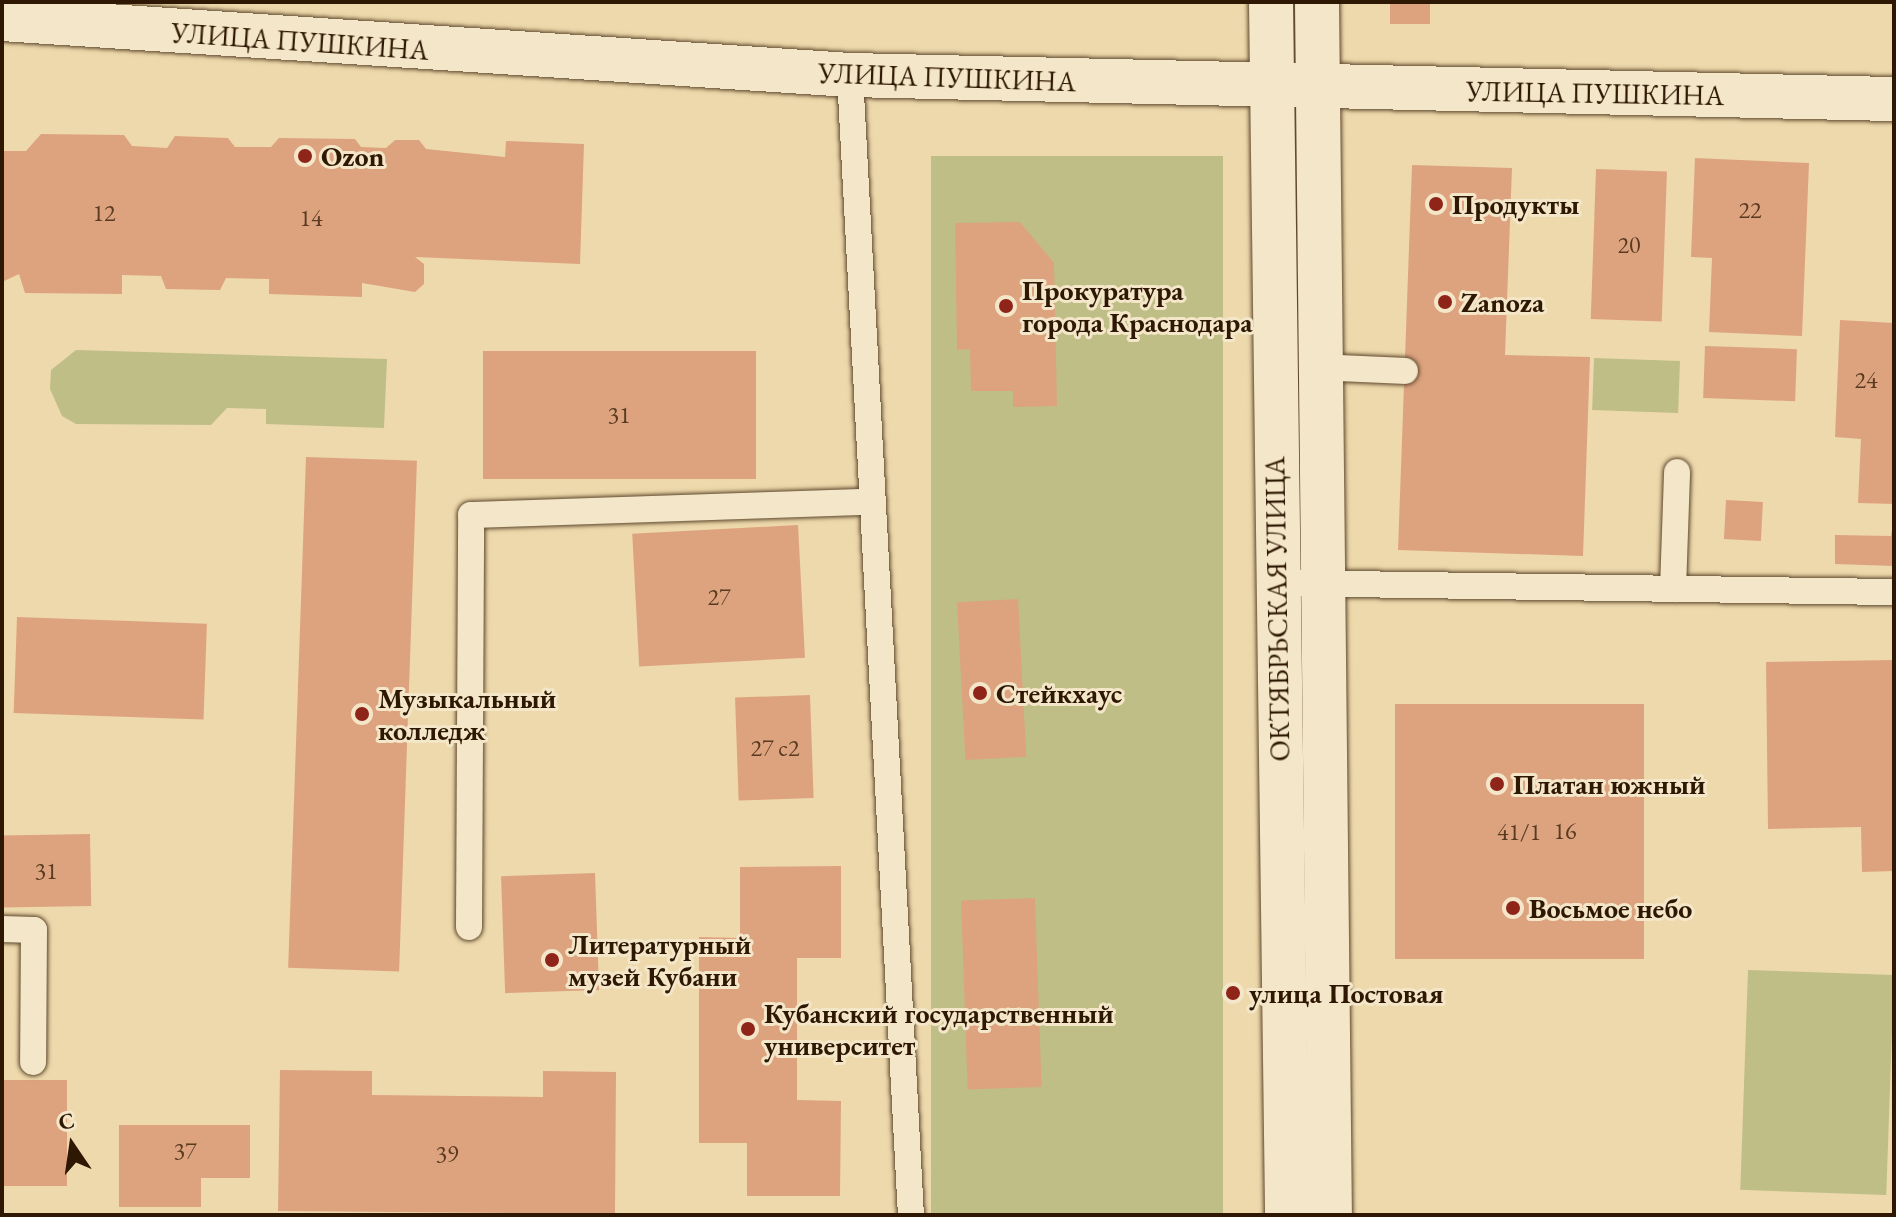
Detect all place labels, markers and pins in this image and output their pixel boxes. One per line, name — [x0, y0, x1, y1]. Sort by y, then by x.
place label: Ozon — [321, 139, 384, 173]
marker: Ozon — [296, 147, 314, 165]
place label: Продукты — [1452, 187, 1579, 221]
marker: Продукты — [1427, 195, 1445, 213]
place label: Прокуратура города Краснодара — [1022, 273, 1252, 339]
place label: Zanoza — [1461, 285, 1544, 319]
marker: Zanoza — [1436, 293, 1454, 311]
marker: Прокуратура города Краснодара — [997, 297, 1015, 315]
place label: Стейкхаус — [996, 676, 1122, 710]
place label: Музыкальный колледж — [378, 681, 556, 747]
marker: Стейкхаус — [971, 684, 989, 702]
marker: Музыкальный колледж — [353, 705, 371, 723]
place label: Платан южный — [1513, 767, 1705, 801]
marker: Платан южный — [1488, 775, 1506, 793]
place label: Восьмое небо — [1529, 891, 1692, 925]
marker: Восьмое небо — [1504, 899, 1522, 917]
place label: Литературный музей Кубани — [568, 927, 751, 993]
marker: Литературный музей Кубани — [543, 951, 561, 969]
place label: улица Постовая — [1249, 976, 1444, 1010]
marker: улица Постовая — [1224, 984, 1242, 1002]
place label: Кубанский государственный университет — [764, 996, 1114, 1062]
marker: Кубанский государственный университет — [739, 1020, 757, 1038]

